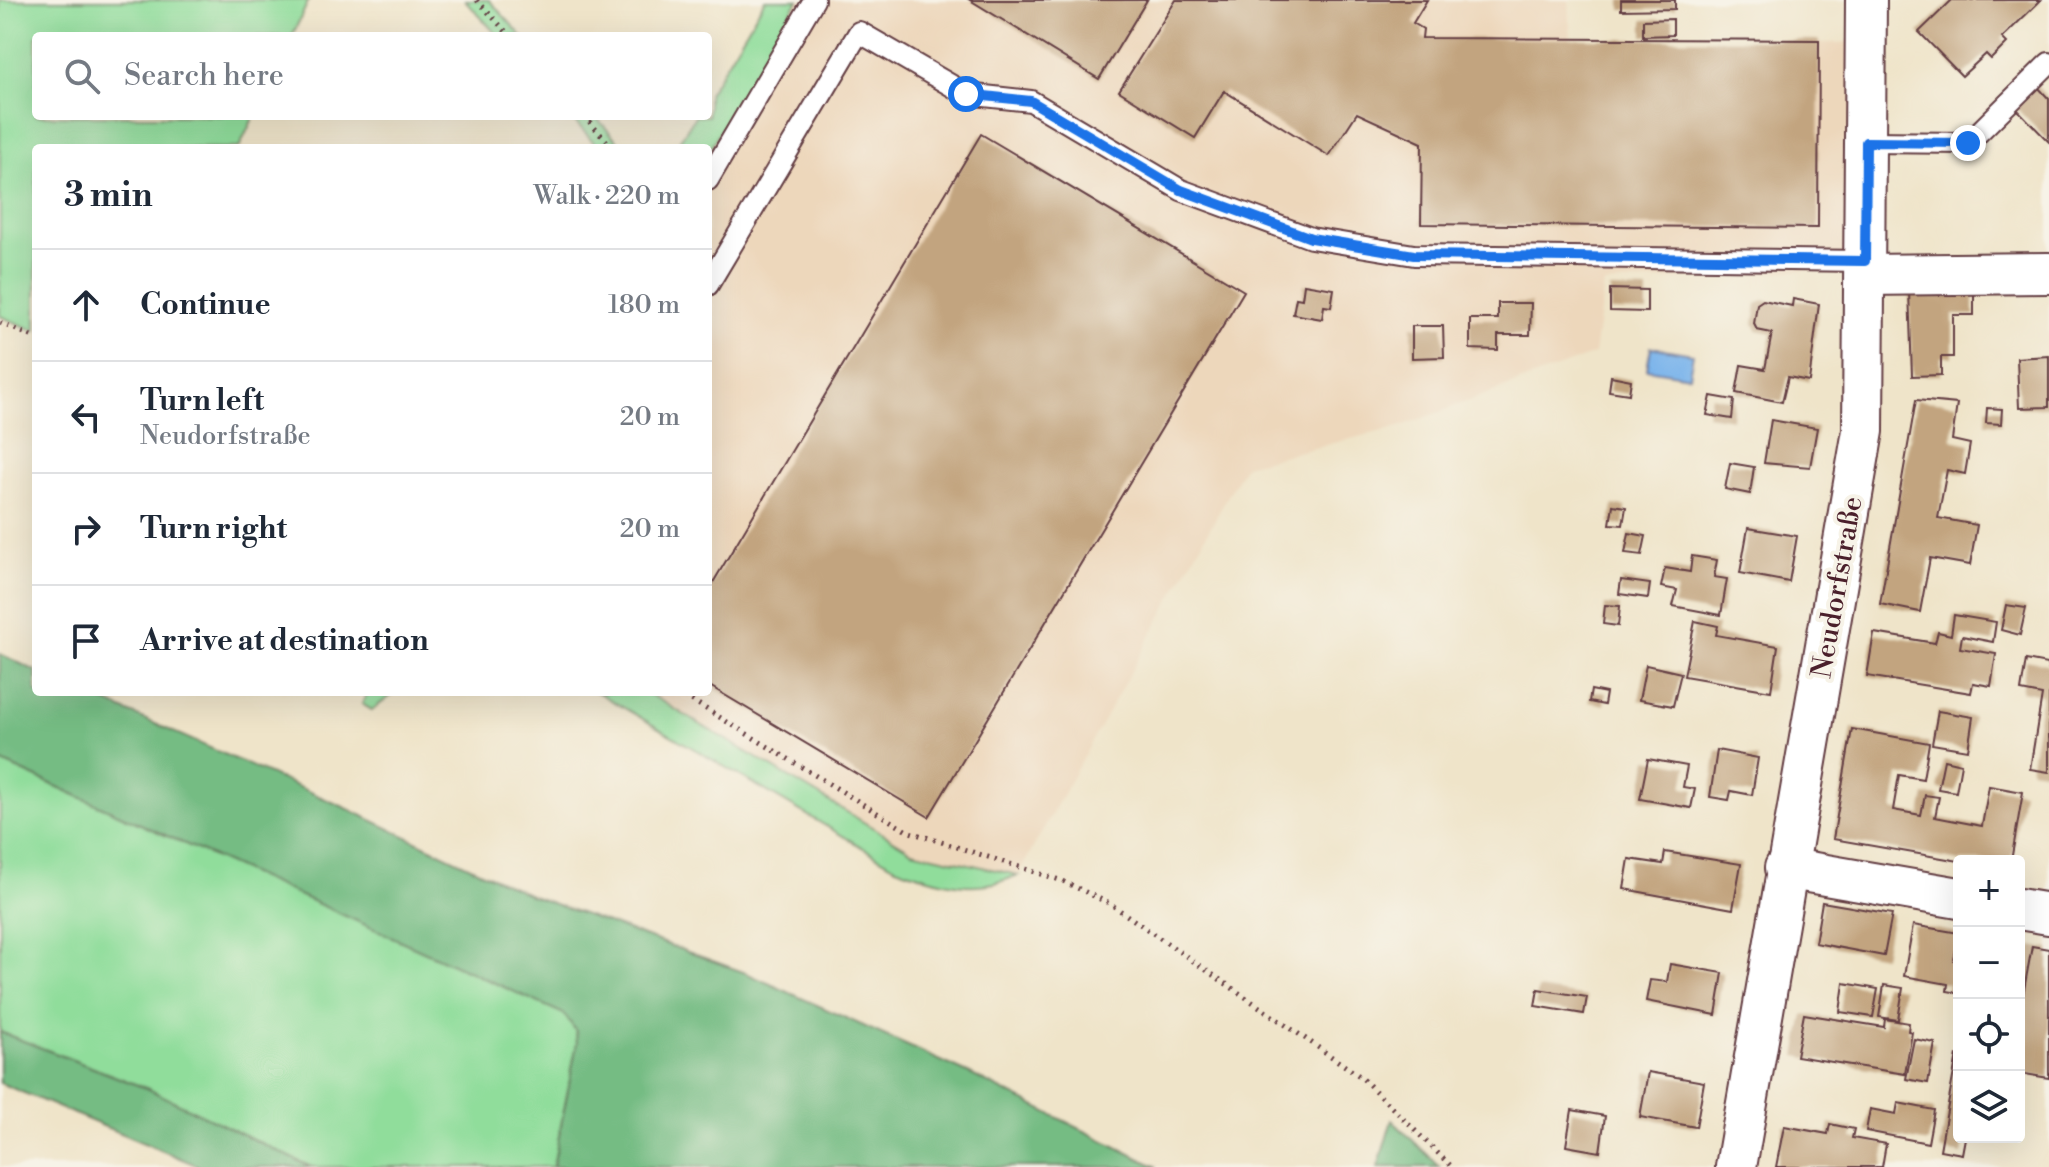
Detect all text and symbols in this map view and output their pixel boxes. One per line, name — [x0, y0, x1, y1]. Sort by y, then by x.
search box — [32, 32, 712, 120]
icon: search — [60, 54, 104, 98]
text: Search here — [124, 57, 284, 95]
route start — [948, 76, 984, 112]
route end — [1950, 125, 1986, 161]
text: 3 min — [64, 175, 153, 217]
text: Walk · 220 m — [534, 180, 680, 212]
icon: ahead — [64, 283, 108, 327]
text: Continue — [140, 286, 271, 324]
text: 180 m — [608, 289, 680, 321]
text: Turn left — [140, 382, 264, 420]
icon: left — [64, 395, 108, 439]
text: 20 m — [620, 401, 680, 433]
text: Neudorfstraße — [140, 420, 311, 452]
street label: Neudorfstraße — [1804, 494, 1871, 681]
icon: right — [64, 507, 108, 551]
text: Turn right — [140, 510, 287, 548]
text: 20 m — [620, 513, 680, 545]
icon: arrive — [64, 619, 108, 663]
text: Arrive at destination — [140, 622, 429, 660]
map controls — [1953, 855, 2025, 1143]
button: + — [1953, 855, 2025, 927]
button: − — [1953, 927, 2025, 999]
button: locate — [1953, 999, 2025, 1071]
button: layers — [1953, 1071, 2025, 1143]

